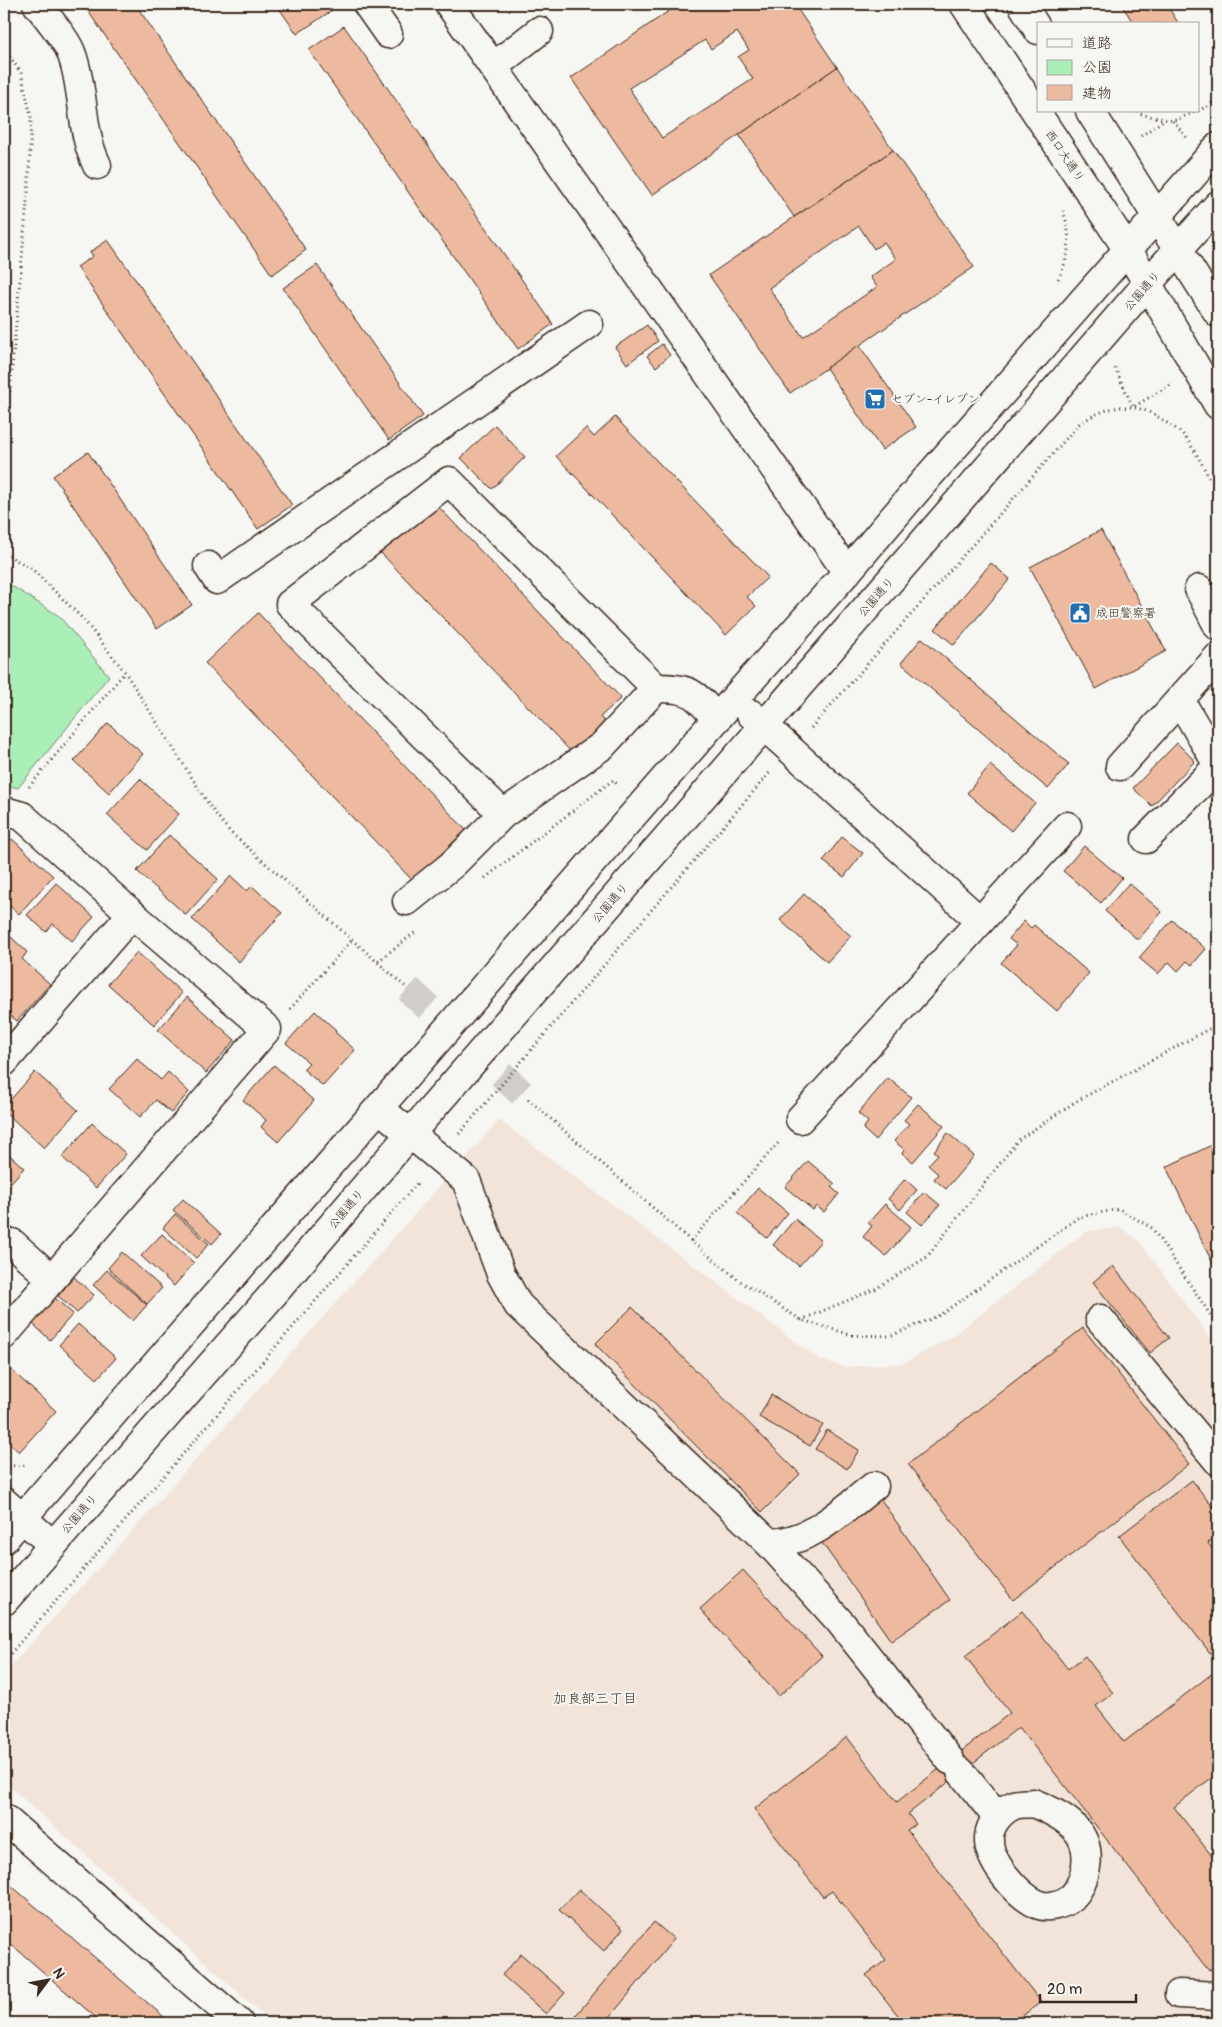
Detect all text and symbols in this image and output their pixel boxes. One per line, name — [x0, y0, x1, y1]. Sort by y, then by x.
legend — [1037, 22, 1200, 112]
text: 道路 — [1082, 34, 1112, 53]
text: 公園 — [1082, 58, 1112, 77]
text: 建物 — [1082, 84, 1112, 103]
street label: 西口大通り — [1042, 127, 1088, 185]
street label: 公園通り — [1121, 268, 1164, 314]
supermarket icon: セブン-イレブン — [863, 387, 887, 411]
place label: セブン-イレブン — [891, 392, 980, 407]
street label: 公園通り — [855, 574, 898, 620]
public building icon: 成田警察署 — [1068, 601, 1092, 625]
place label: 成田警察署 — [1096, 606, 1156, 621]
street label: 公園通り — [589, 880, 632, 926]
street label: 公園通り — [325, 1186, 368, 1233]
street label: 公園通り — [58, 1491, 101, 1537]
district label: 加良部三丁目 — [553, 1690, 637, 1707]
north arrow — [22, 1954, 72, 2004]
text: N — [49, 1965, 68, 1982]
scale bar — [1040, 1972, 1136, 2004]
text: 20 m — [1047, 1980, 1082, 1999]

